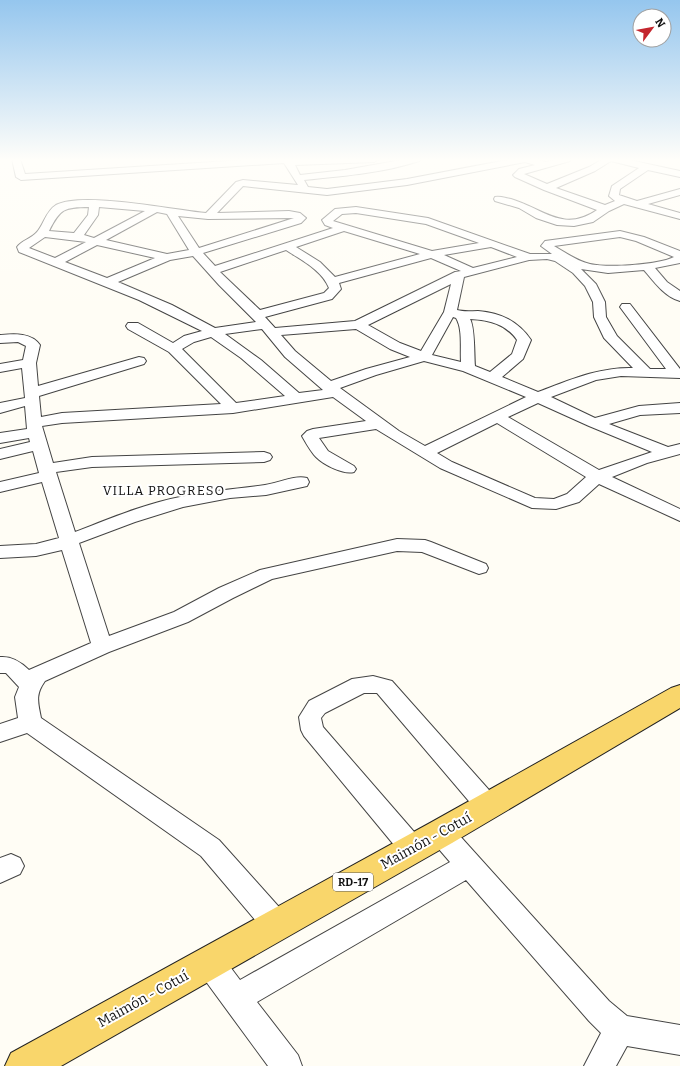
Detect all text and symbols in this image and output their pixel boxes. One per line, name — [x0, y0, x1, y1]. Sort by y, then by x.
north arrow — [632, 8, 672, 48]
text: N — [652, 16, 668, 30]
district label: VILLA PROGRESO — [103, 483, 225, 498]
street label: Maimón - Cotuí — [378, 809, 475, 873]
road number: RD-17 — [333, 873, 373, 891]
street label: Maimón - Cotuí — [95, 967, 192, 1031]

